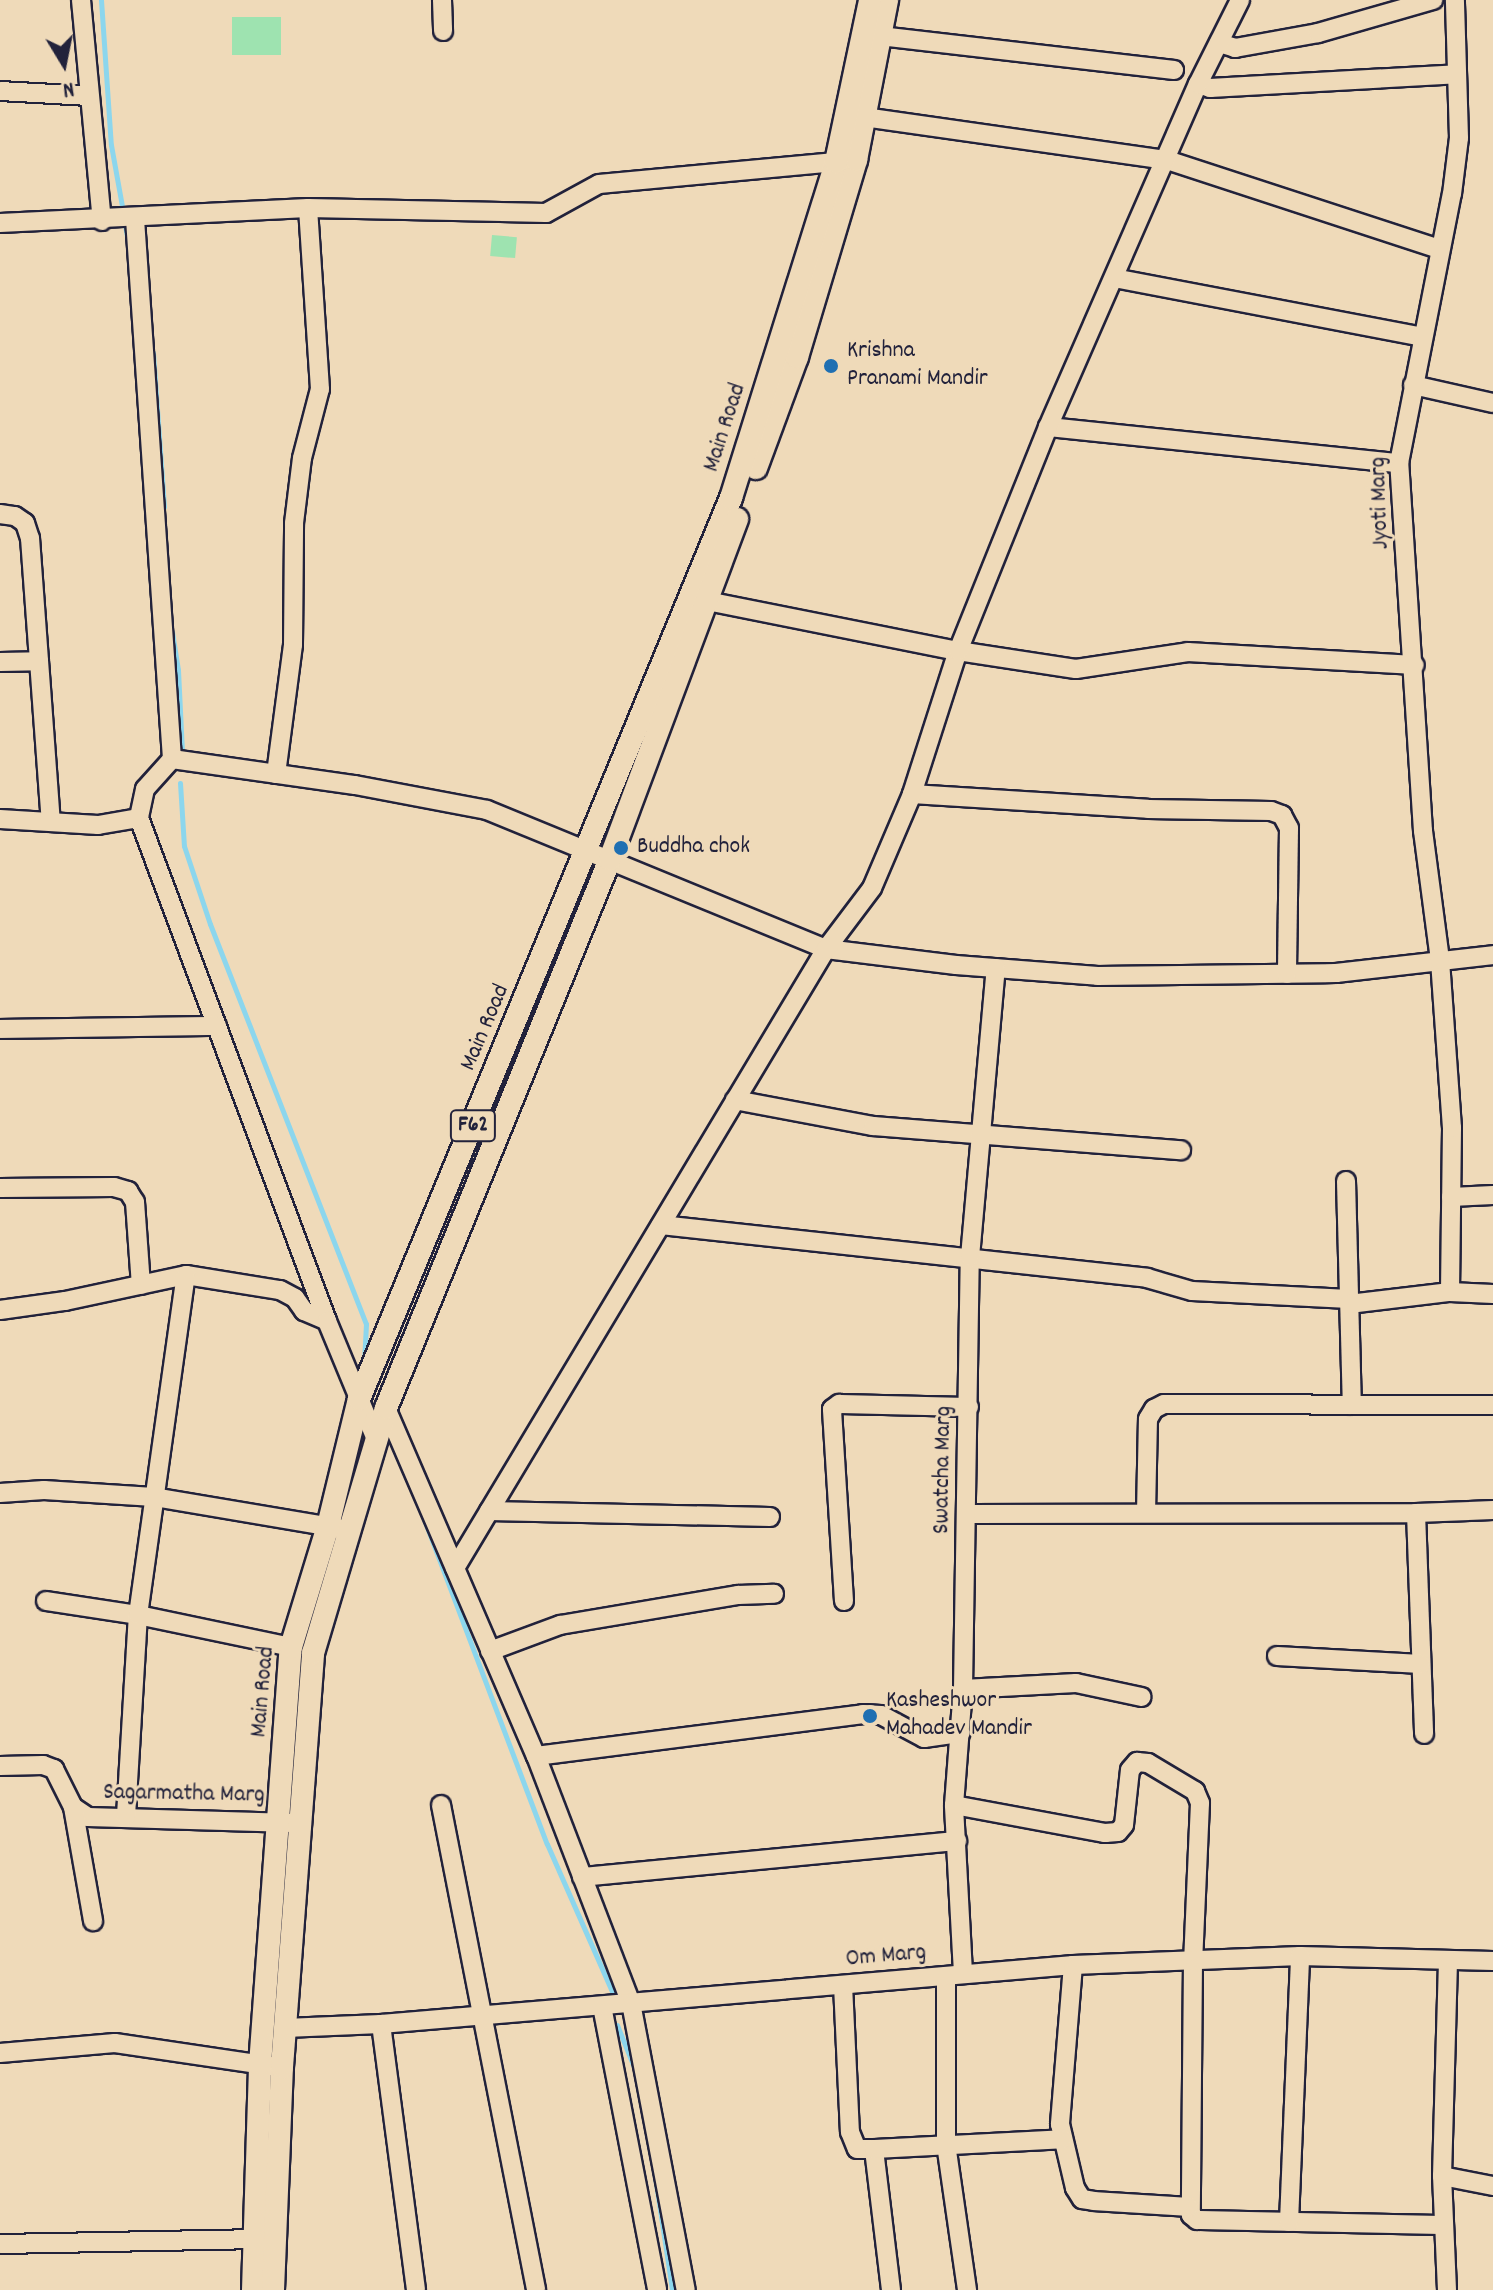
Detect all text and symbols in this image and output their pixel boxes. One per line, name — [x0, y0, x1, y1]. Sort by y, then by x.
north arrow — [24, 24, 104, 104]
text: N — [60, 72, 76, 104]
place label: Krishna Pranami Mandir — [847, 338, 988, 394]
marker: Krishna Pranami Mandir — [822, 357, 840, 375]
street label: Main Road — [698, 380, 754, 476]
street label: Jyoti Marg — [1365, 456, 1397, 550]
place label: Buddha chok — [637, 834, 750, 862]
marker: Buddha chok — [612, 839, 630, 857]
street label: Main Road — [455, 980, 517, 1076]
road number: F62 — [449, 1108, 497, 1144]
street label: Swatcha Marg — [928, 1406, 960, 1534]
street label: Main Road — [246, 1645, 282, 1739]
place label: Kasheshwor Mahadev Mandir — [886, 1688, 1032, 1744]
marker: Kasheshwor Mahadev Mandir — [861, 1707, 879, 1725]
street label: Sagarmatha Marg — [103, 1779, 265, 1811]
street label: Om Marg — [845, 1939, 927, 1975]

